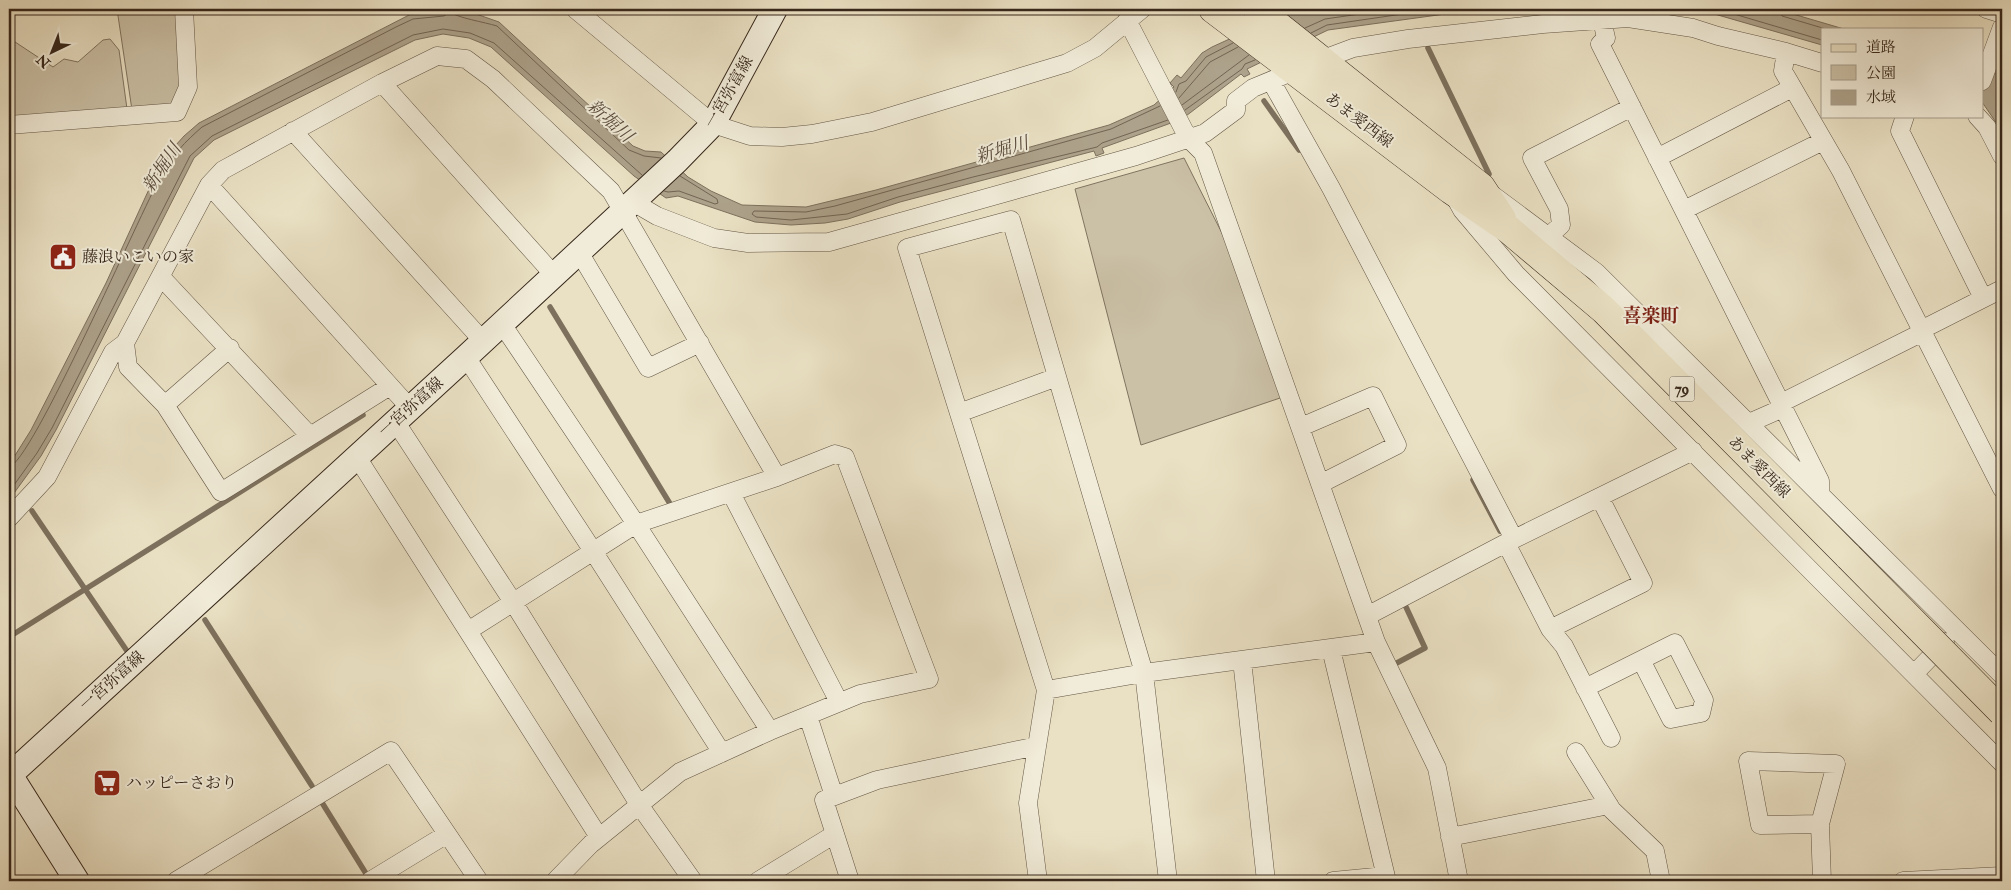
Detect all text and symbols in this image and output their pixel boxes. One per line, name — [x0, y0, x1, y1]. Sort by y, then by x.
north arrow — [28, 28, 78, 78]
legend — [1821, 28, 1984, 118]
text: 道路 — [1866, 38, 1896, 57]
text: N — [33, 50, 55, 72]
street label: 一宮弥富線 — [700, 52, 758, 132]
text: 公園 — [1866, 64, 1896, 83]
street label: あま愛西線 — [1321, 88, 1397, 152]
text: 水域 — [1866, 88, 1896, 107]
water label: 新堀川 — [582, 94, 639, 149]
water label: 新堀川 — [973, 131, 1033, 168]
water label: 新堀川 — [137, 138, 188, 197]
public building icon: 藤浪いこいの家 — [48, 242, 78, 272]
place label: 藤浪いこいの家 — [82, 247, 194, 267]
district label: 喜楽町 — [1622, 304, 1680, 328]
street label: 一宮弥富線 — [375, 373, 447, 441]
road number: 79 — [1670, 376, 1694, 402]
street label: あま愛西線 — [1724, 432, 1794, 502]
street label: 一宮弥富線 — [76, 647, 148, 715]
supermarket icon: ハッピーさおり — [92, 768, 122, 798]
place label: ハッピーさおり — [126, 773, 237, 793]

